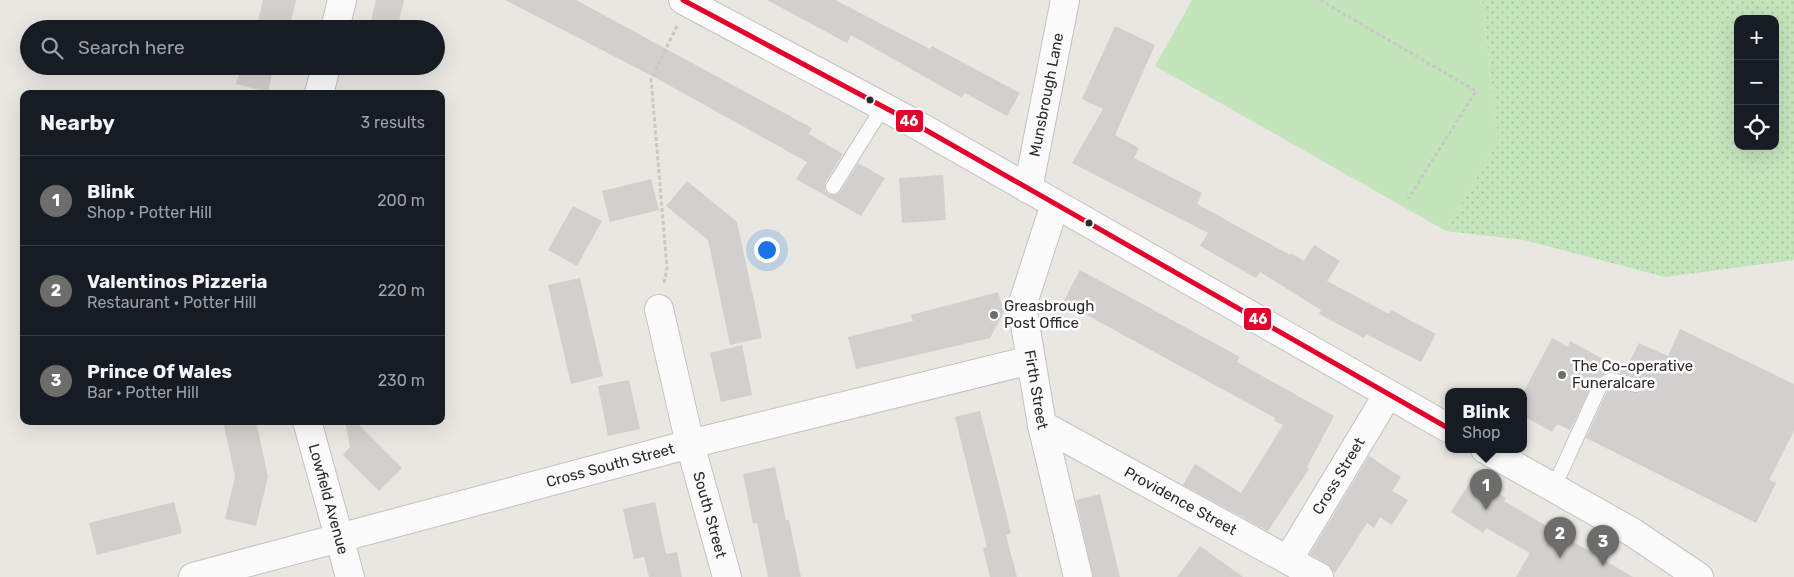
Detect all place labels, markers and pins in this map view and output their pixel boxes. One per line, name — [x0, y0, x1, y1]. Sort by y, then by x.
unlabelled marker — [865, 95, 875, 105]
unlabelled marker — [1084, 218, 1094, 228]
place label: Greasbrough Post Office — [1004, 297, 1094, 332]
marker: Greasbrough Post Office — [988, 309, 1000, 321]
place label: The Co-operative Funeralcare — [1572, 357, 1693, 392]
marker: The Co-operative Funeralcare — [1556, 369, 1568, 381]
pin: 1 — [1470, 469, 1502, 510]
pin: 2 — [1544, 517, 1576, 558]
pin: 3 — [1587, 525, 1619, 566]

